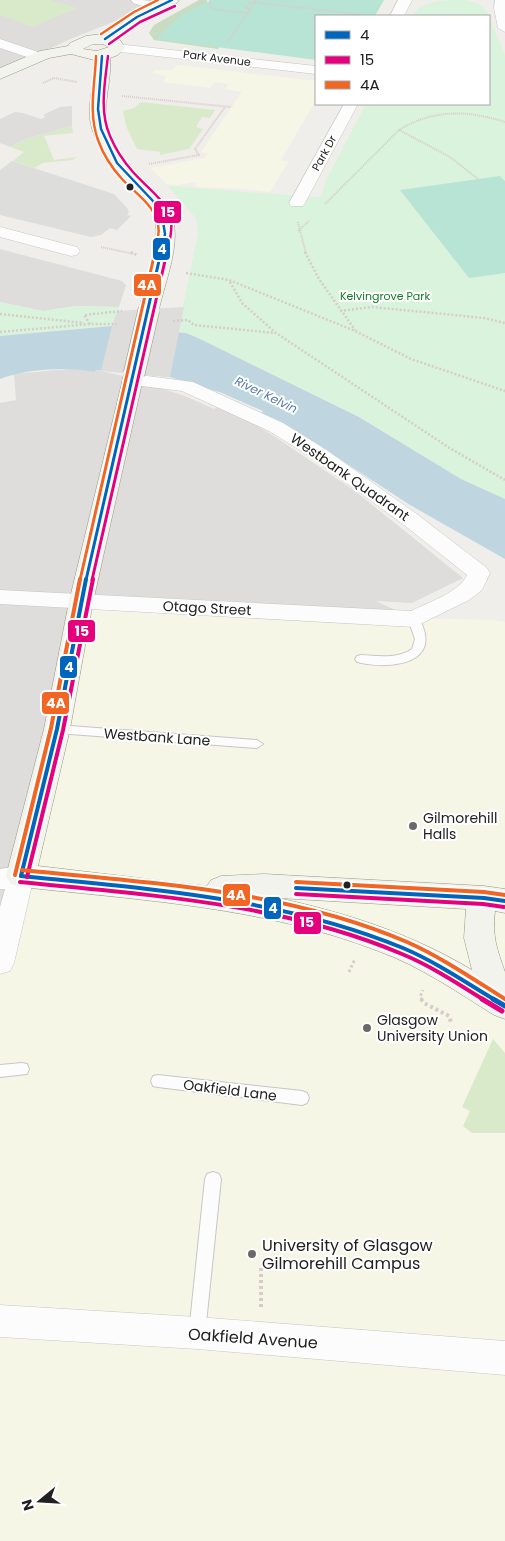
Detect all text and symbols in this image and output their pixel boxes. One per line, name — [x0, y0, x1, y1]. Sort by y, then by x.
legend — [315, 15, 490, 105]
text: 4 — [360, 24, 369, 45]
street label: Park Avenue — [182, 46, 252, 70]
text: 15 — [360, 49, 374, 70]
text: 4A — [360, 74, 380, 95]
street label: Park Dr — [308, 132, 340, 174]
unlabelled marker — [125, 182, 135, 192]
line badge: 15 — [153, 200, 182, 224]
text: 15 — [161, 202, 175, 222]
line badge: 4 — [152, 237, 171, 261]
text: 4 — [157, 239, 167, 259]
line badge: 4A — [133, 273, 162, 297]
text: 4A — [137, 275, 158, 295]
park label: Kelvingrove Park — [340, 288, 430, 304]
water label: River Kelvin — [232, 372, 300, 417]
street label: Westbank Quadrant — [286, 428, 414, 526]
street label: Otago Street — [162, 596, 252, 620]
line badge: 15 — [67, 619, 96, 643]
text: 15 — [75, 621, 89, 641]
line badge: 4 — [59, 655, 78, 679]
text: 4 — [64, 657, 74, 677]
line badge: 4A — [41, 691, 70, 715]
text: 4A — [46, 693, 67, 713]
street label: Westbank Lane — [103, 723, 211, 751]
place label: Gilmorehill Halls — [423, 808, 497, 844]
marker: Gilmorehill Halls — [407, 820, 419, 832]
unlabelled marker — [342, 880, 352, 890]
line badge: 4A — [222, 883, 251, 907]
text: 4A — [226, 885, 247, 905]
line badge: 4 — [263, 896, 282, 920]
text: 4 — [268, 898, 278, 918]
line badge: 15 — [293, 911, 322, 935]
text: 15 — [300, 912, 314, 932]
place label: Glasgow University Union — [377, 1010, 488, 1046]
marker: Glasgow University Union — [361, 1022, 373, 1034]
street label: Oakfield Lane — [182, 1074, 278, 1106]
place label: University of Glasgow Gilmorehill Campus — [262, 1234, 433, 1275]
marker: University of Glasgow Gilmorehill Campus — [246, 1248, 258, 1260]
street label: Oakfield Avenue — [187, 1322, 319, 1355]
north arrow — [15, 1476, 65, 1526]
text: N — [16, 1497, 39, 1513]

